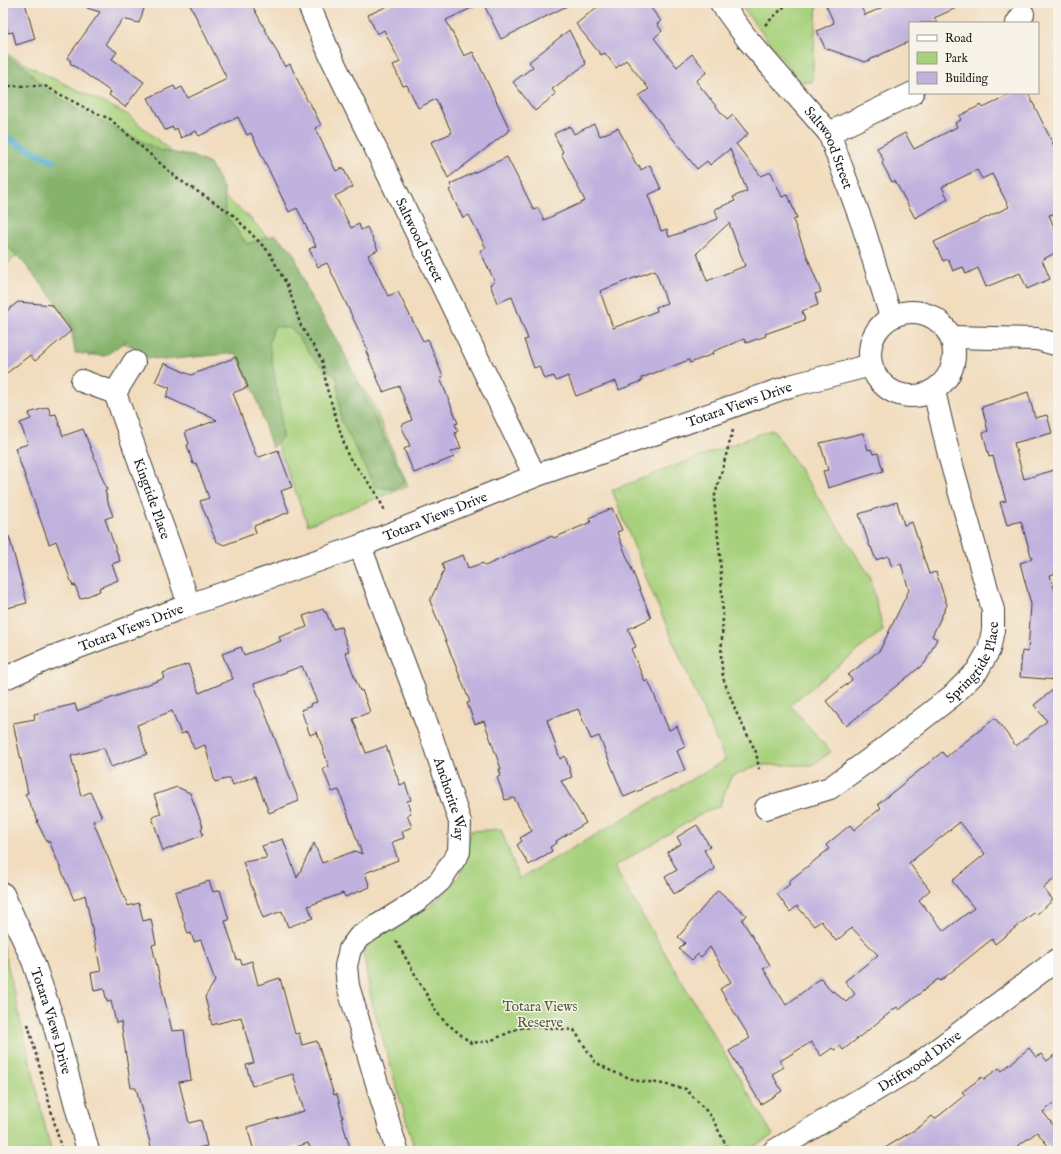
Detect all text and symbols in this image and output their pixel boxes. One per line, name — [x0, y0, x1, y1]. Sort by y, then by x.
legend — [909, 22, 1039, 94]
text: Road — [945, 31, 973, 46]
text: Park — [945, 51, 968, 66]
text: Building — [945, 71, 989, 86]
street label: Saltwood Street — [800, 103, 857, 192]
street label: Saltwood Street — [391, 195, 447, 285]
street label: Totara Views Drive — [684, 378, 795, 432]
street label: Kingtide Place — [129, 456, 174, 542]
street label: Totara Views Drive — [381, 488, 491, 546]
street label: Totara Views Drive — [76, 600, 187, 656]
street label: Springtide Place — [942, 621, 1003, 708]
street label: Anchorite Way — [429, 754, 470, 841]
street label: Totara Views Drive — [26, 965, 75, 1077]
park label: Totara Views Reserve — [503, 998, 578, 1032]
street label: Driftwood Drive — [875, 1026, 966, 1097]

